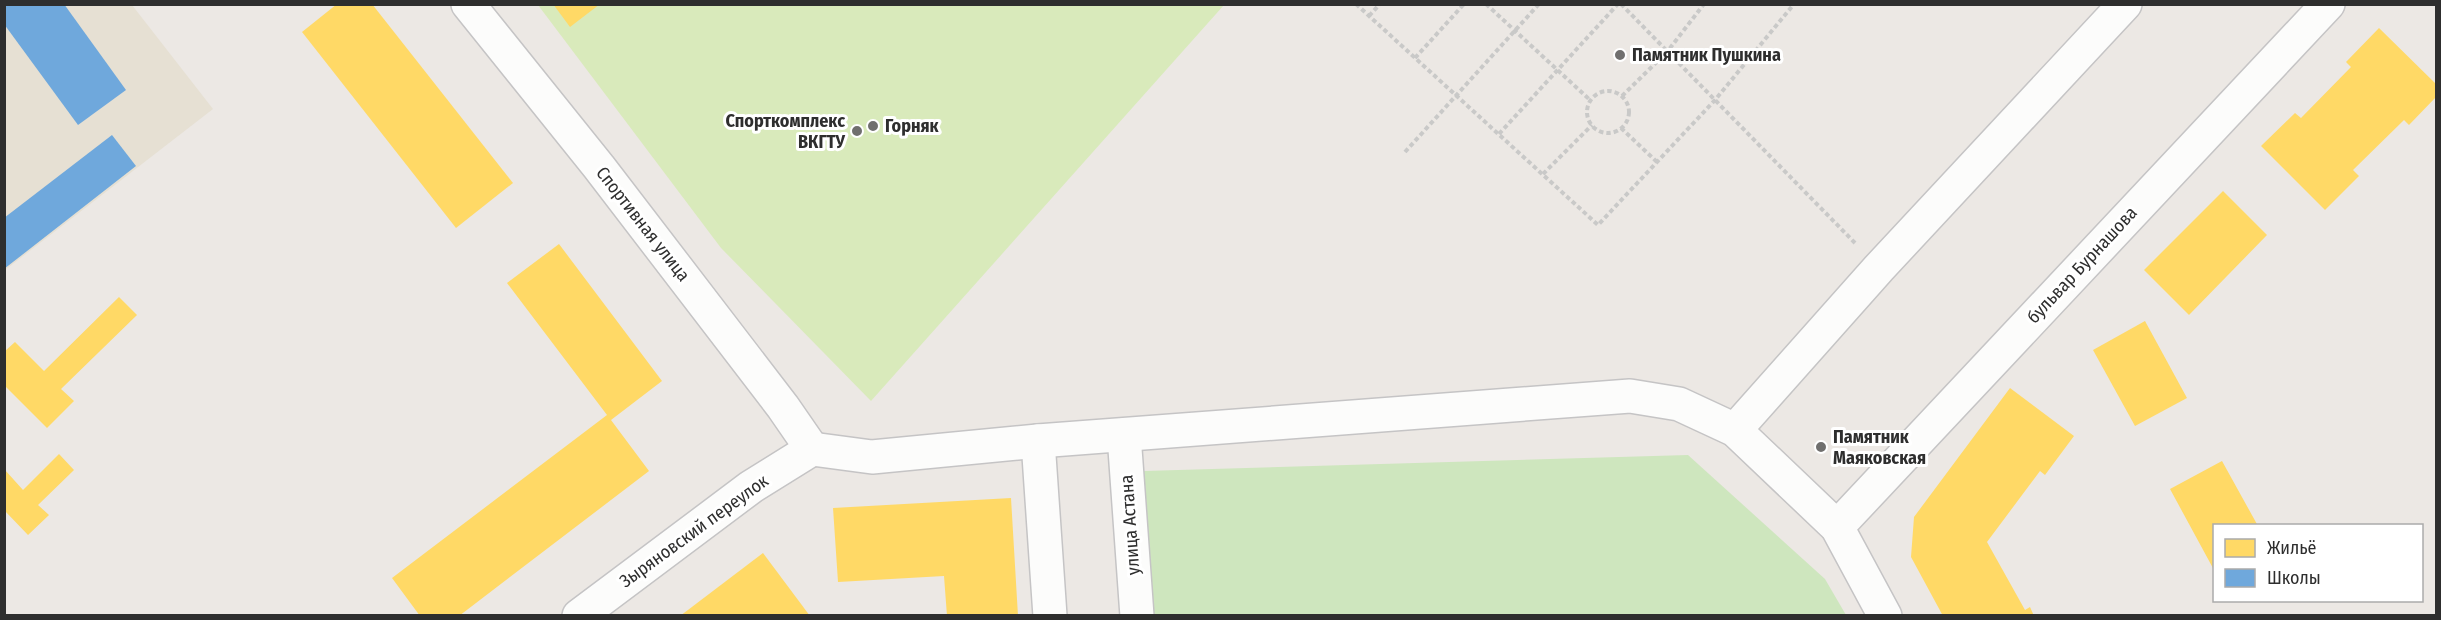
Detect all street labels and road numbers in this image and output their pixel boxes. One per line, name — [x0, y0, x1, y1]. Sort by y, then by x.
street label: Спортивная улица — [591, 162, 695, 286]
street label: бульвар Бурнашова — [2022, 202, 2142, 328]
street label: Зыряновский переулок — [615, 469, 773, 592]
street label: улица Астана — [1116, 474, 1144, 576]

